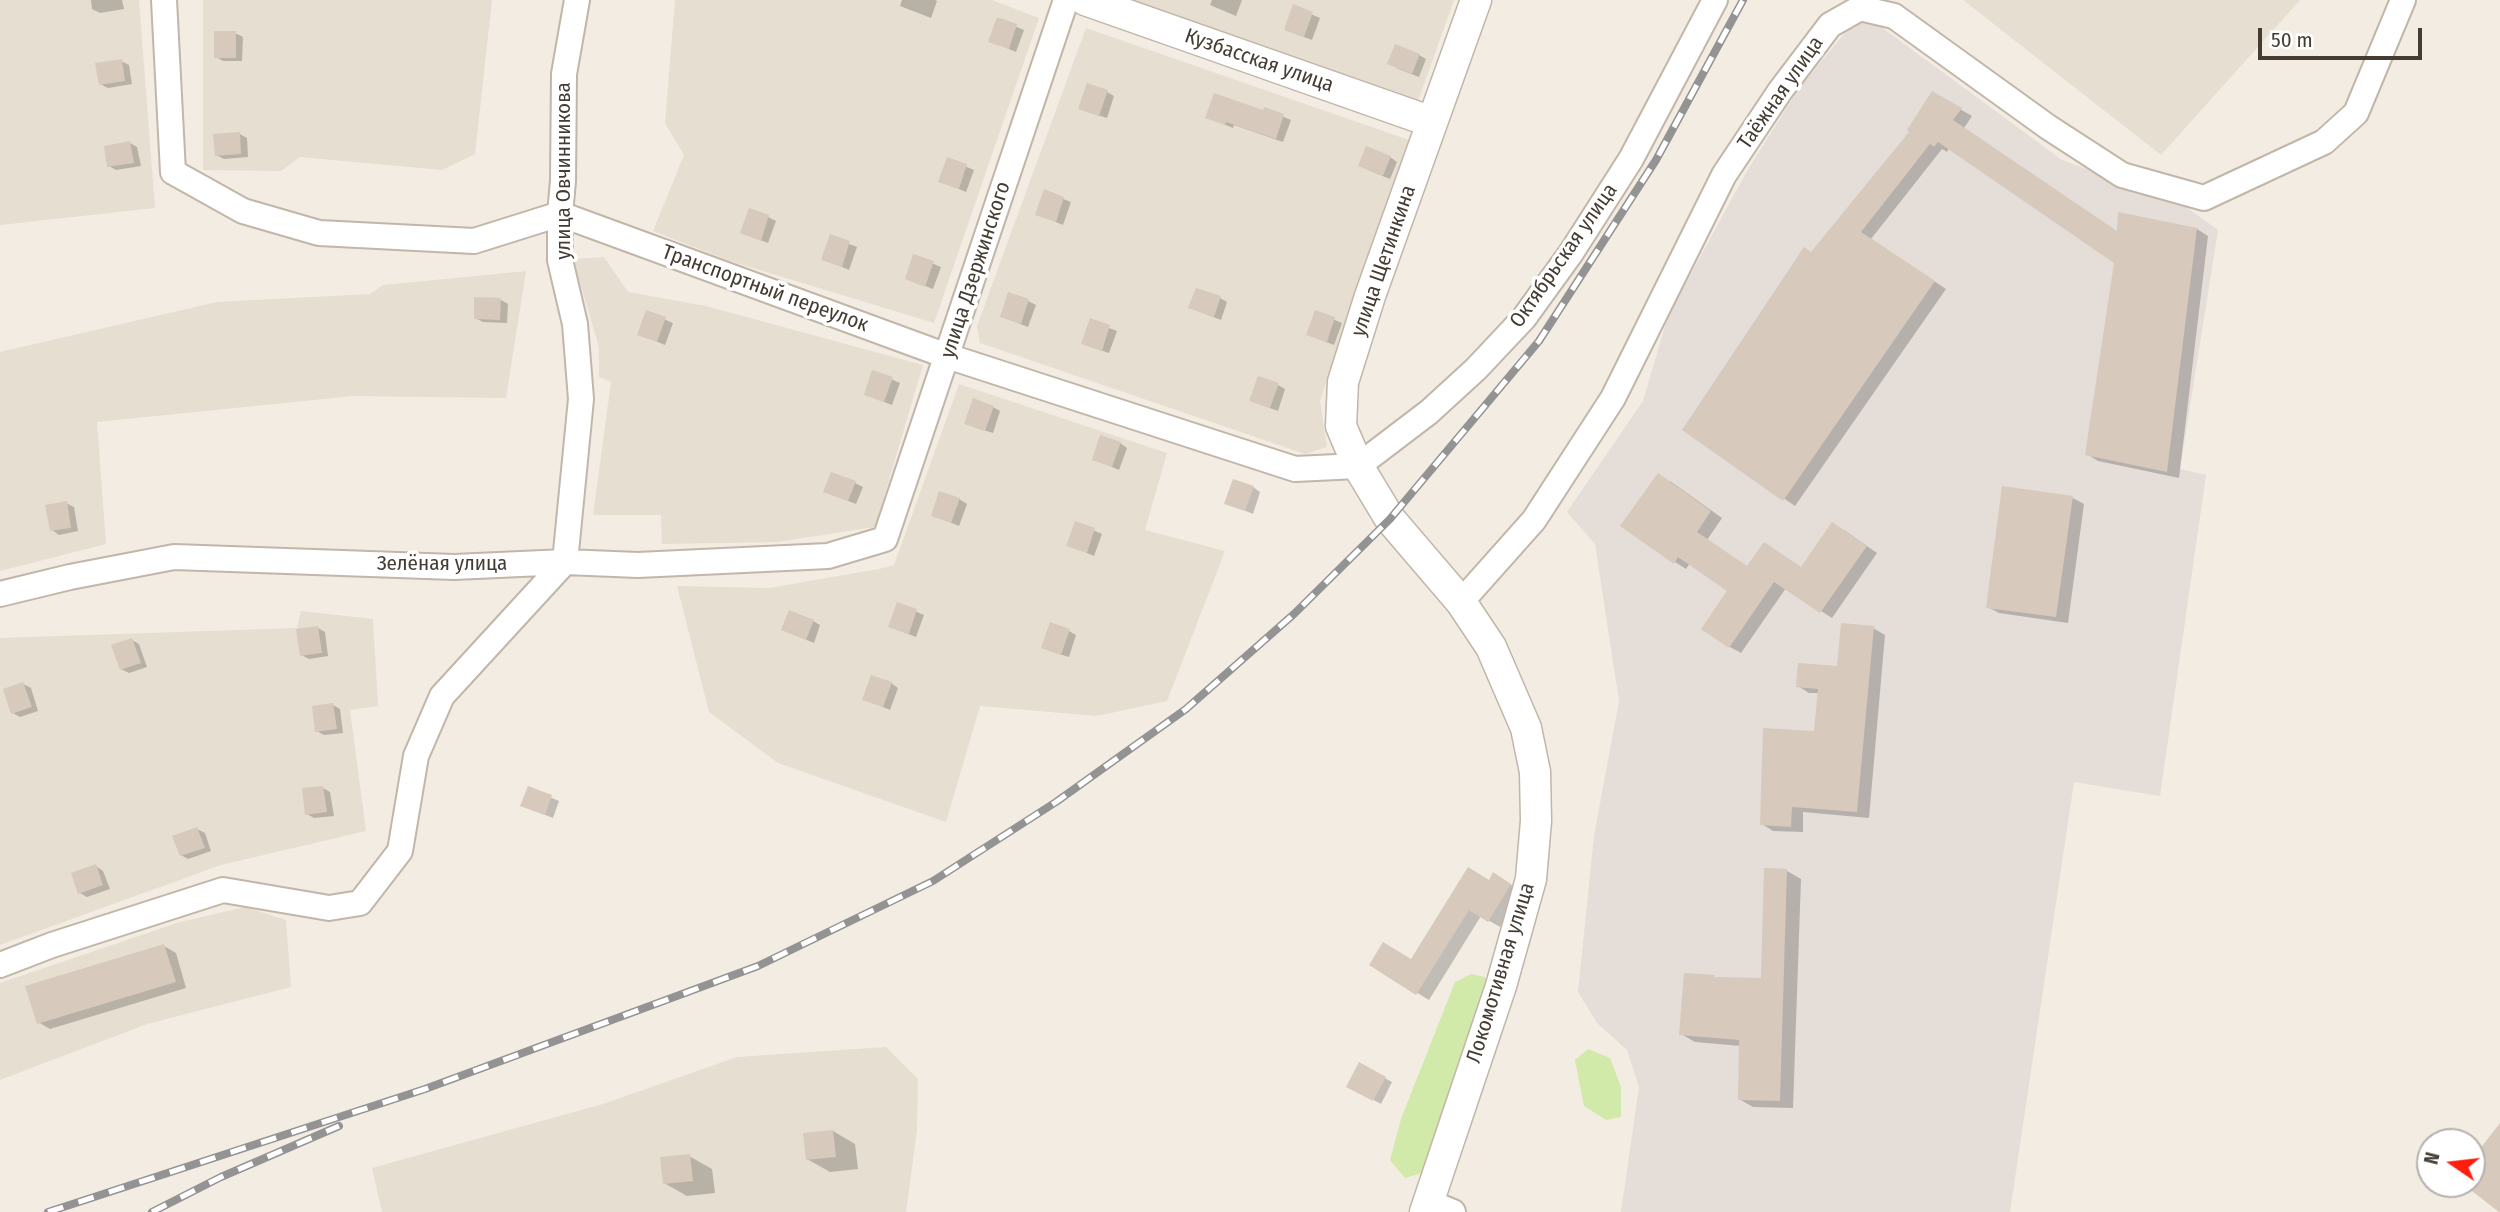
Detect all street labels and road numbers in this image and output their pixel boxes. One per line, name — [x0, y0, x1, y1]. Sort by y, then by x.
street label: Кузбасская улица — [1181, 24, 1337, 98]
street label: Таёжная улица — [1733, 32, 1829, 154]
street label: улица Овчинникова — [551, 82, 577, 260]
street label: улица Дзержинского — [936, 179, 1016, 361]
street label: Октябрьская улица — [1505, 179, 1623, 333]
street label: улица Щетинкина — [1346, 182, 1422, 340]
street label: Транспортный переулок — [658, 240, 872, 338]
street label: Зелёная улица — [377, 551, 507, 577]
street label: Локомотивная улица — [1462, 880, 1540, 1066]

